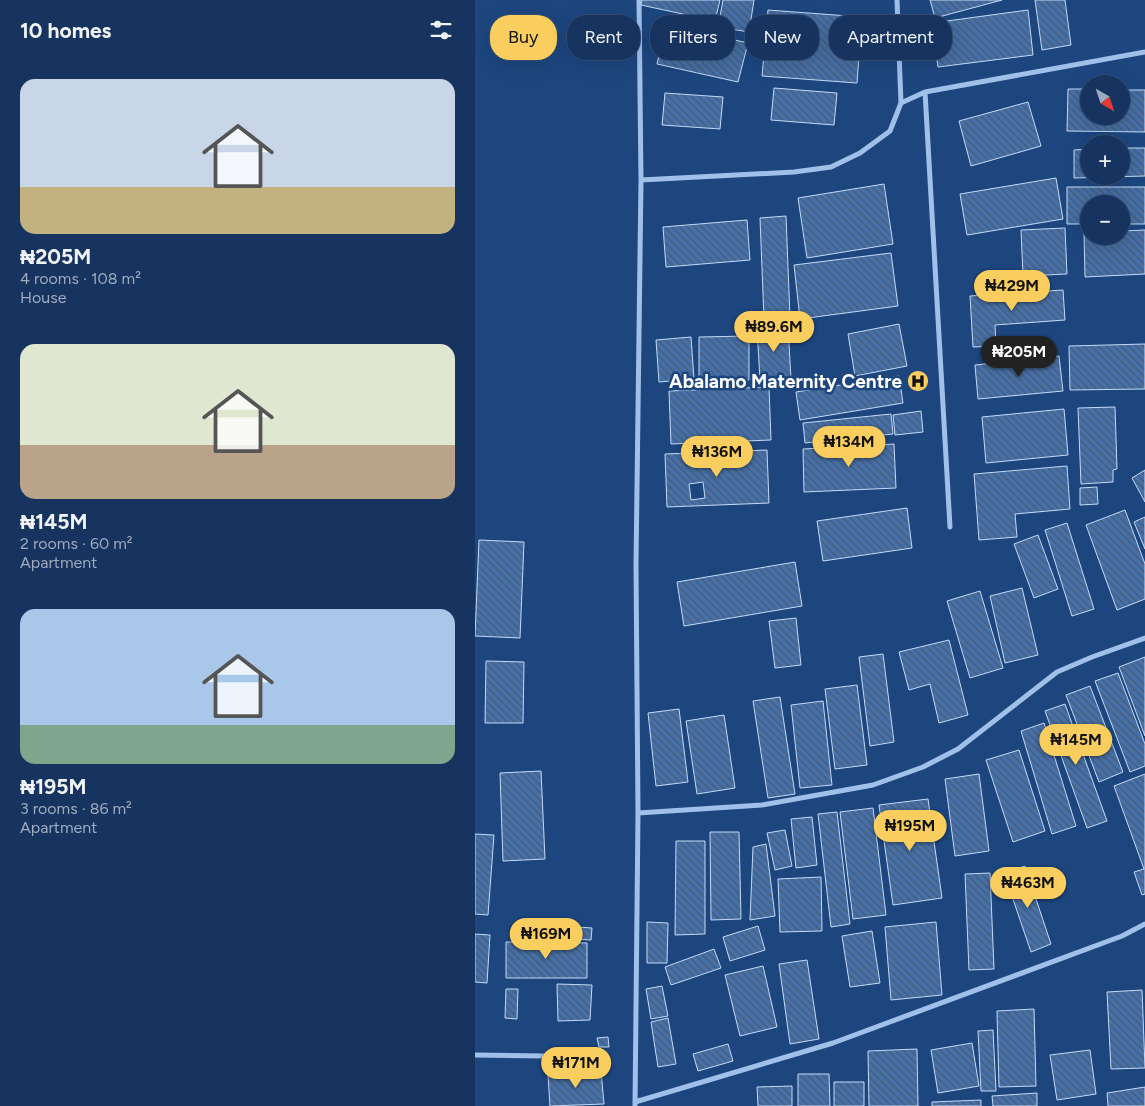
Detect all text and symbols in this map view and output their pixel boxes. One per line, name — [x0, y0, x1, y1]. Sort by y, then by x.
chip: Buy — [490, 15, 557, 60]
chip: Rent — [567, 15, 640, 60]
chip: Filters — [650, 15, 735, 60]
chip: New — [745, 15, 819, 60]
chip: Apartment — [829, 15, 952, 60]
icon: filters — [427, 16, 455, 44]
text: 10 homes — [20, 18, 111, 43]
north arrow — [1080, 75, 1130, 125]
map controls — [1080, 75, 1130, 245]
icon: home — [193, 111, 283, 201]
button: + — [1080, 135, 1130, 185]
button: − — [1080, 195, 1130, 245]
text: ₦205M — [20, 244, 91, 269]
text: 4 rooms · 108 m² — [20, 269, 141, 288]
pin: ₦429M — [977, 270, 1047, 312]
text: ₦429M — [985, 276, 1039, 295]
text: House — [20, 288, 66, 307]
pin: ₦89.6M — [733, 310, 815, 353]
text: ₦89.6M — [745, 317, 803, 336]
pin: ₦205M — [984, 336, 1054, 378]
text: ₦205M — [992, 342, 1046, 361]
hospital icon: Abalamo Maternity Centre — [906, 369, 930, 393]
place label: Abalamo Maternity Centre — [669, 370, 902, 393]
icon: home — [193, 376, 283, 466]
pin: ₦134M — [814, 426, 884, 468]
text: ₦134M — [823, 432, 875, 451]
pin: ₦136M — [682, 436, 752, 478]
text: ₦136M — [692, 442, 742, 461]
text: ₦145M — [20, 509, 88, 534]
text: 2 rooms · 60 m² — [20, 534, 133, 553]
text: Apartment — [20, 553, 97, 572]
icon: home — [193, 641, 283, 731]
pin: ₦145M — [1041, 724, 1111, 766]
text: ₦145M — [1050, 730, 1102, 749]
text: ₦195M — [20, 774, 86, 799]
text: 3 rooms · 86 m² — [20, 799, 132, 818]
pin: ₦195M — [875, 810, 945, 852]
text: ₦195M — [885, 816, 935, 835]
text: Apartment — [20, 818, 97, 837]
pin: ₦463M — [993, 866, 1063, 909]
text: ₦463M — [1001, 873, 1055, 892]
pin: ₦169M — [511, 918, 581, 960]
text: ₦169M — [521, 924, 571, 943]
pin: ₦171M — [541, 1046, 611, 1089]
text: ₦171M — [552, 1053, 600, 1072]

